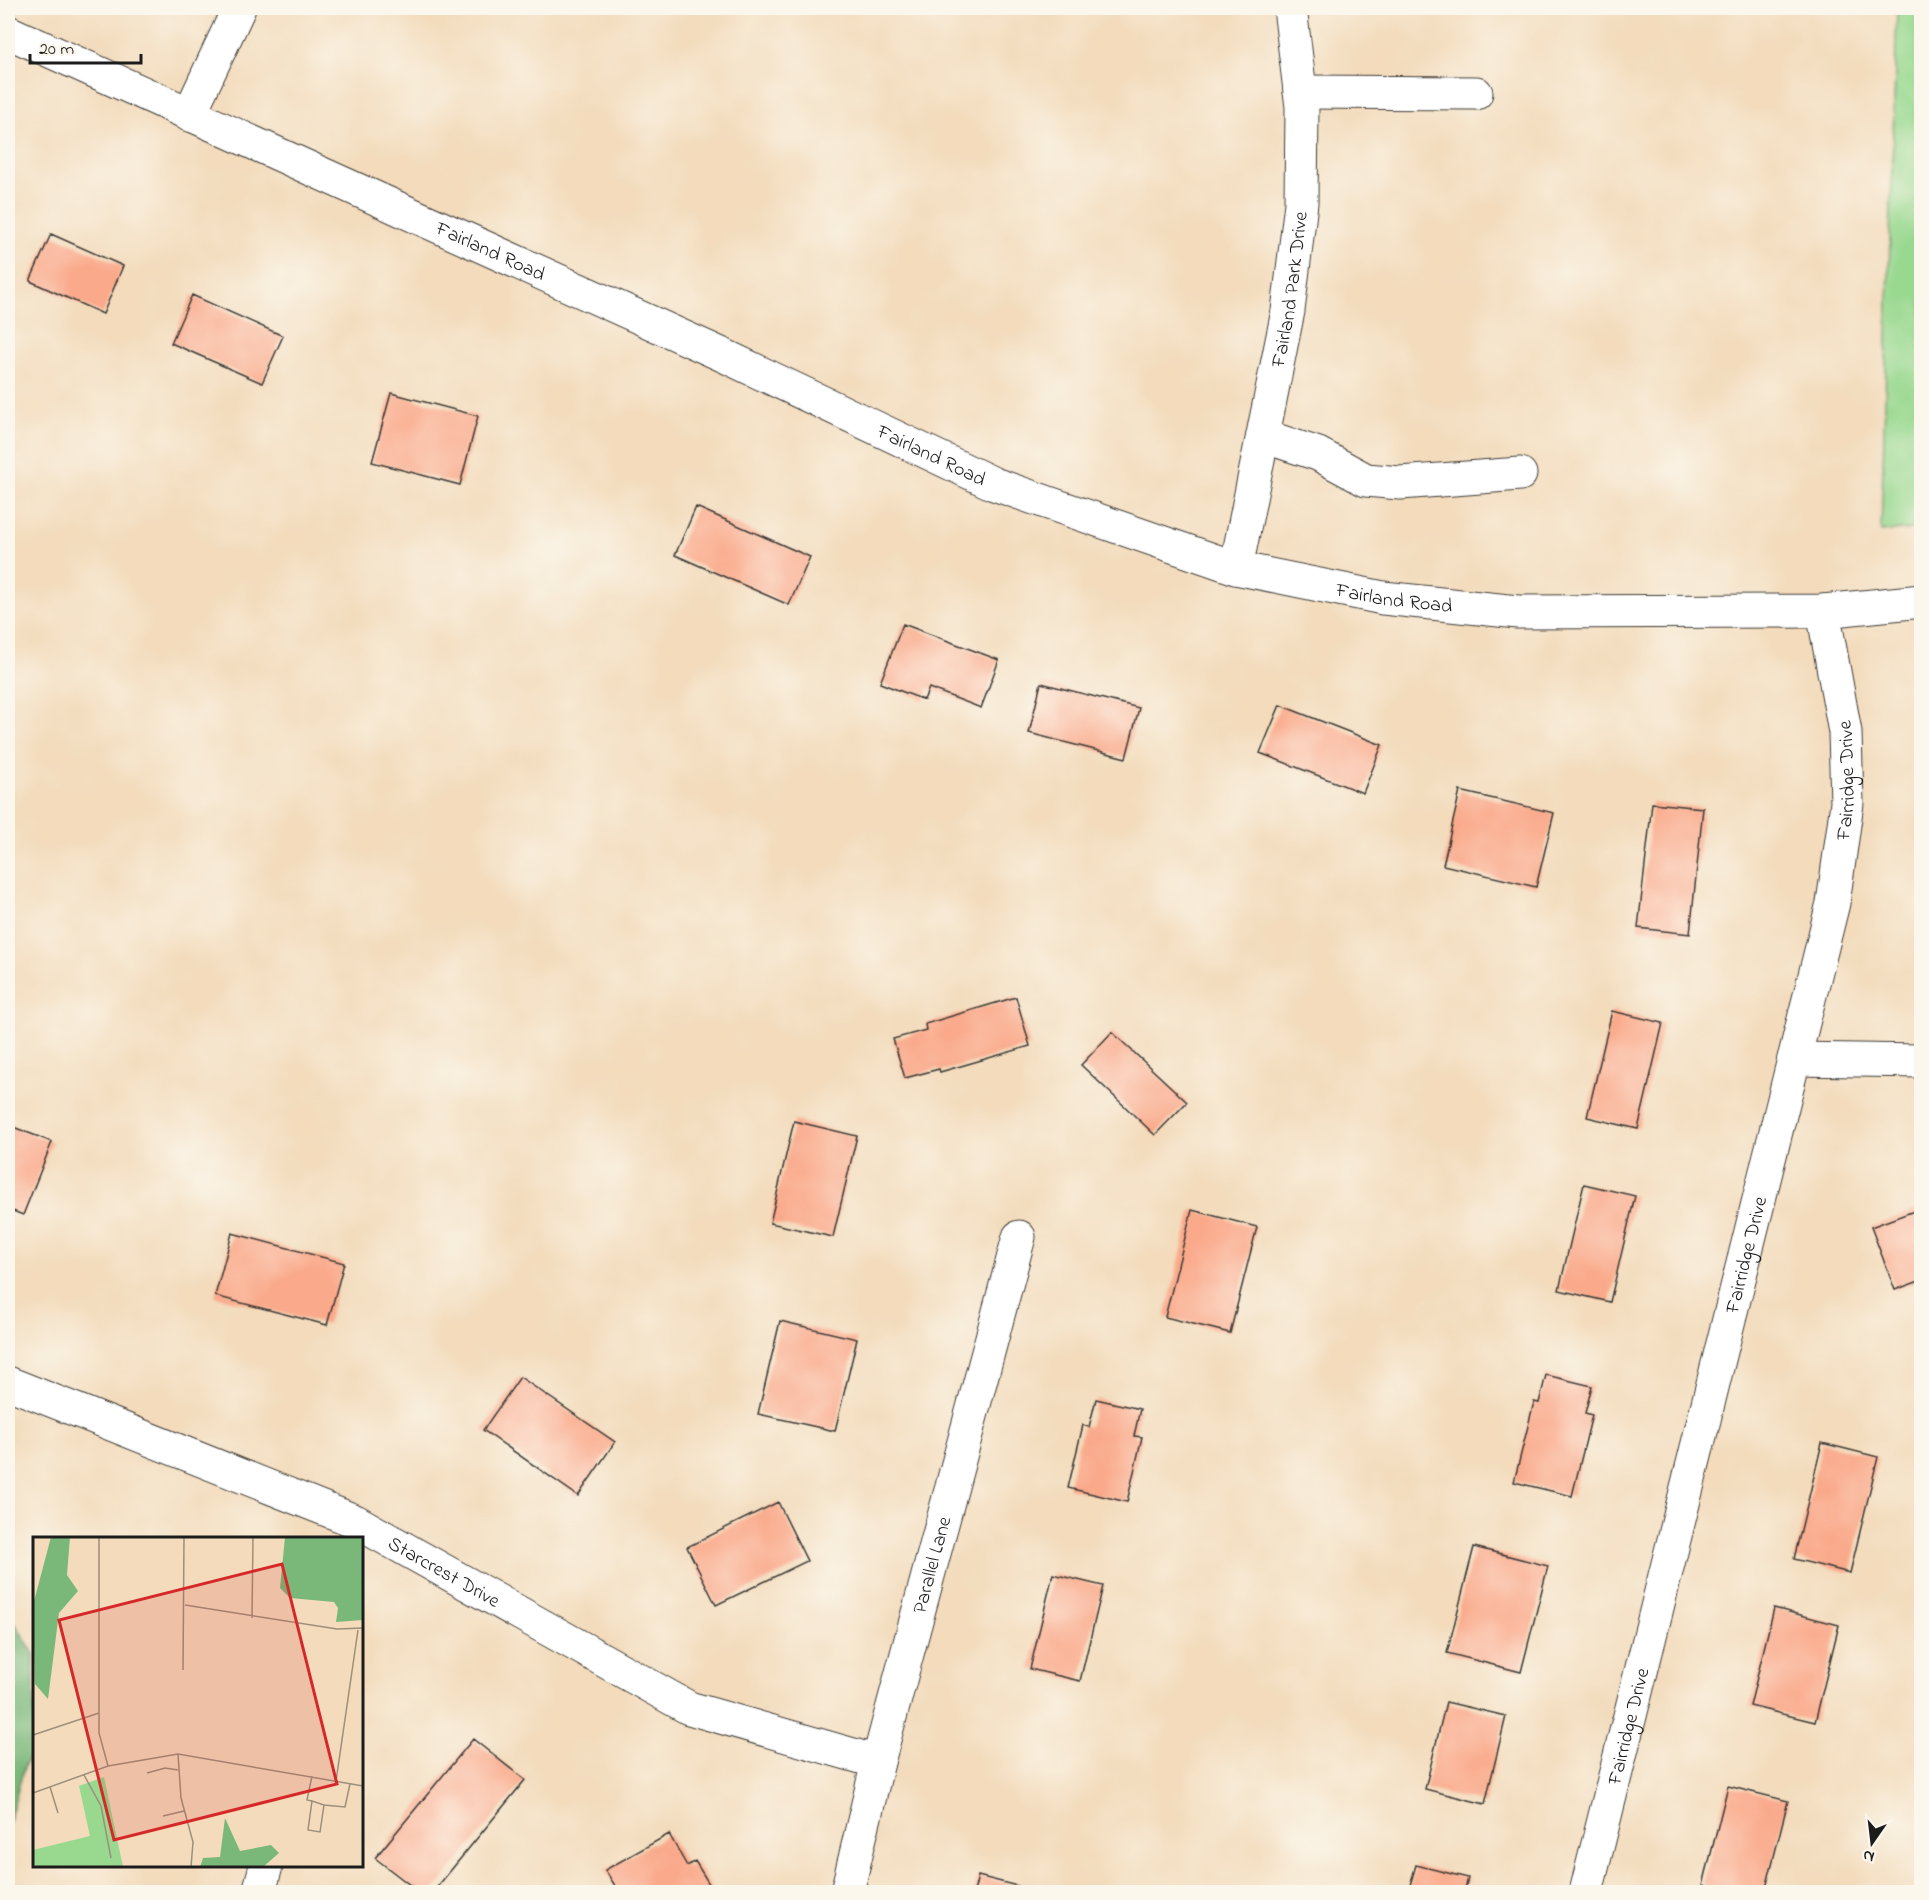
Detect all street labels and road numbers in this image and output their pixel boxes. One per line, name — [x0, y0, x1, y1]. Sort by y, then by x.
street label: Fairland Park Drive — [1265, 210, 1317, 371]
street label: Fairland Road — [430, 215, 549, 290]
street label: Fairland Road — [871, 418, 990, 495]
street label: Fairland Road — [1332, 577, 1454, 622]
street label: Fairridge Drive — [1830, 718, 1865, 843]
street label: Fairridge Drive — [1719, 1194, 1776, 1318]
street label: Parallel Lane — [907, 1514, 960, 1617]
street label: Starcrest Drive — [382, 1530, 505, 1616]
street label: Fairridge Drive — [1601, 1665, 1658, 1789]

